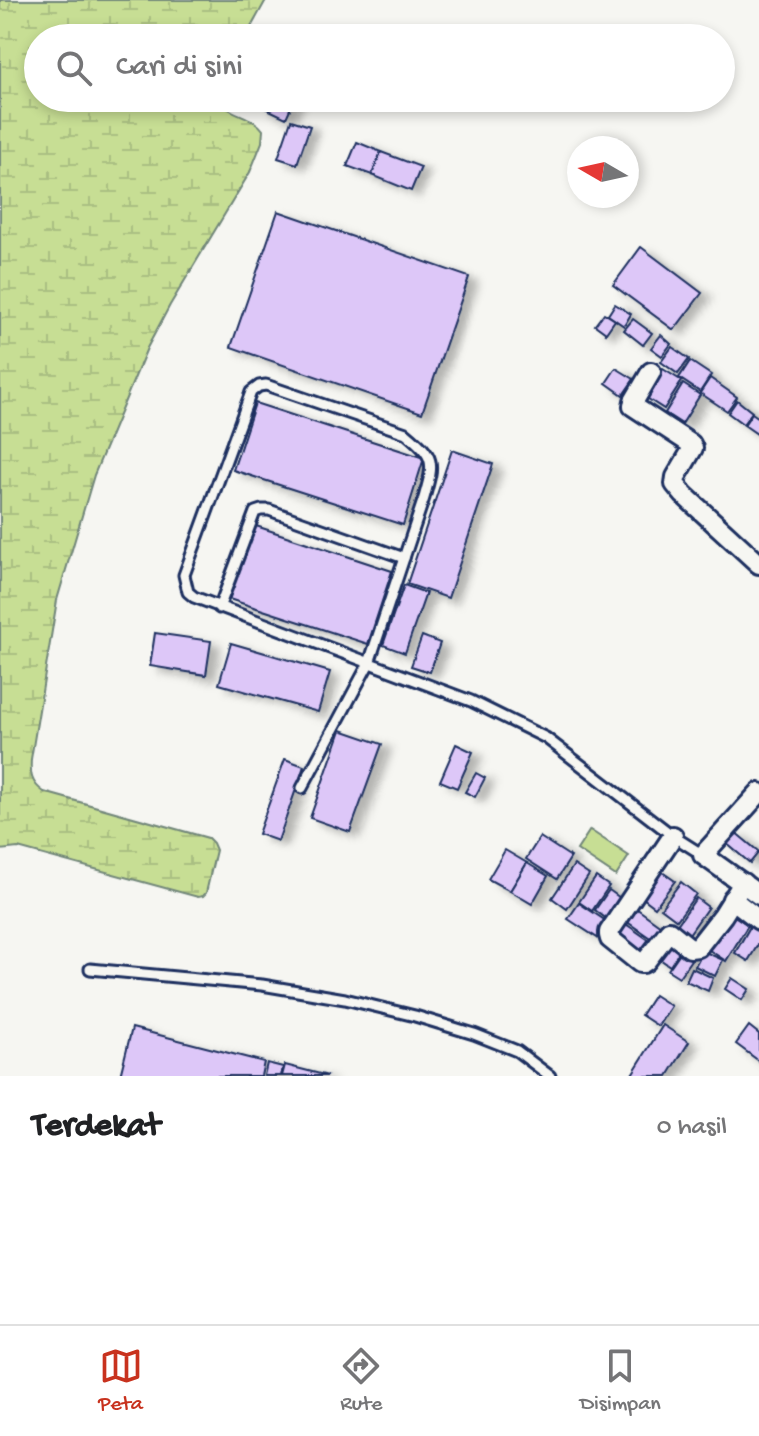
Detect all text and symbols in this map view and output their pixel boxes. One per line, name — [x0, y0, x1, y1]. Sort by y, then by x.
search box — [24, 24, 735, 112]
icon: search — [52, 46, 96, 90]
text: Cari di sini — [116, 51, 243, 86]
north arrow — [567, 136, 639, 208]
text: Terdekat — [32, 1108, 160, 1148]
text: 0 hasil — [657, 1113, 727, 1144]
tab: Peta — [98, 1344, 143, 1418]
tab: Rute — [339, 1344, 383, 1418]
tab: Disimpan — [580, 1344, 661, 1418]

